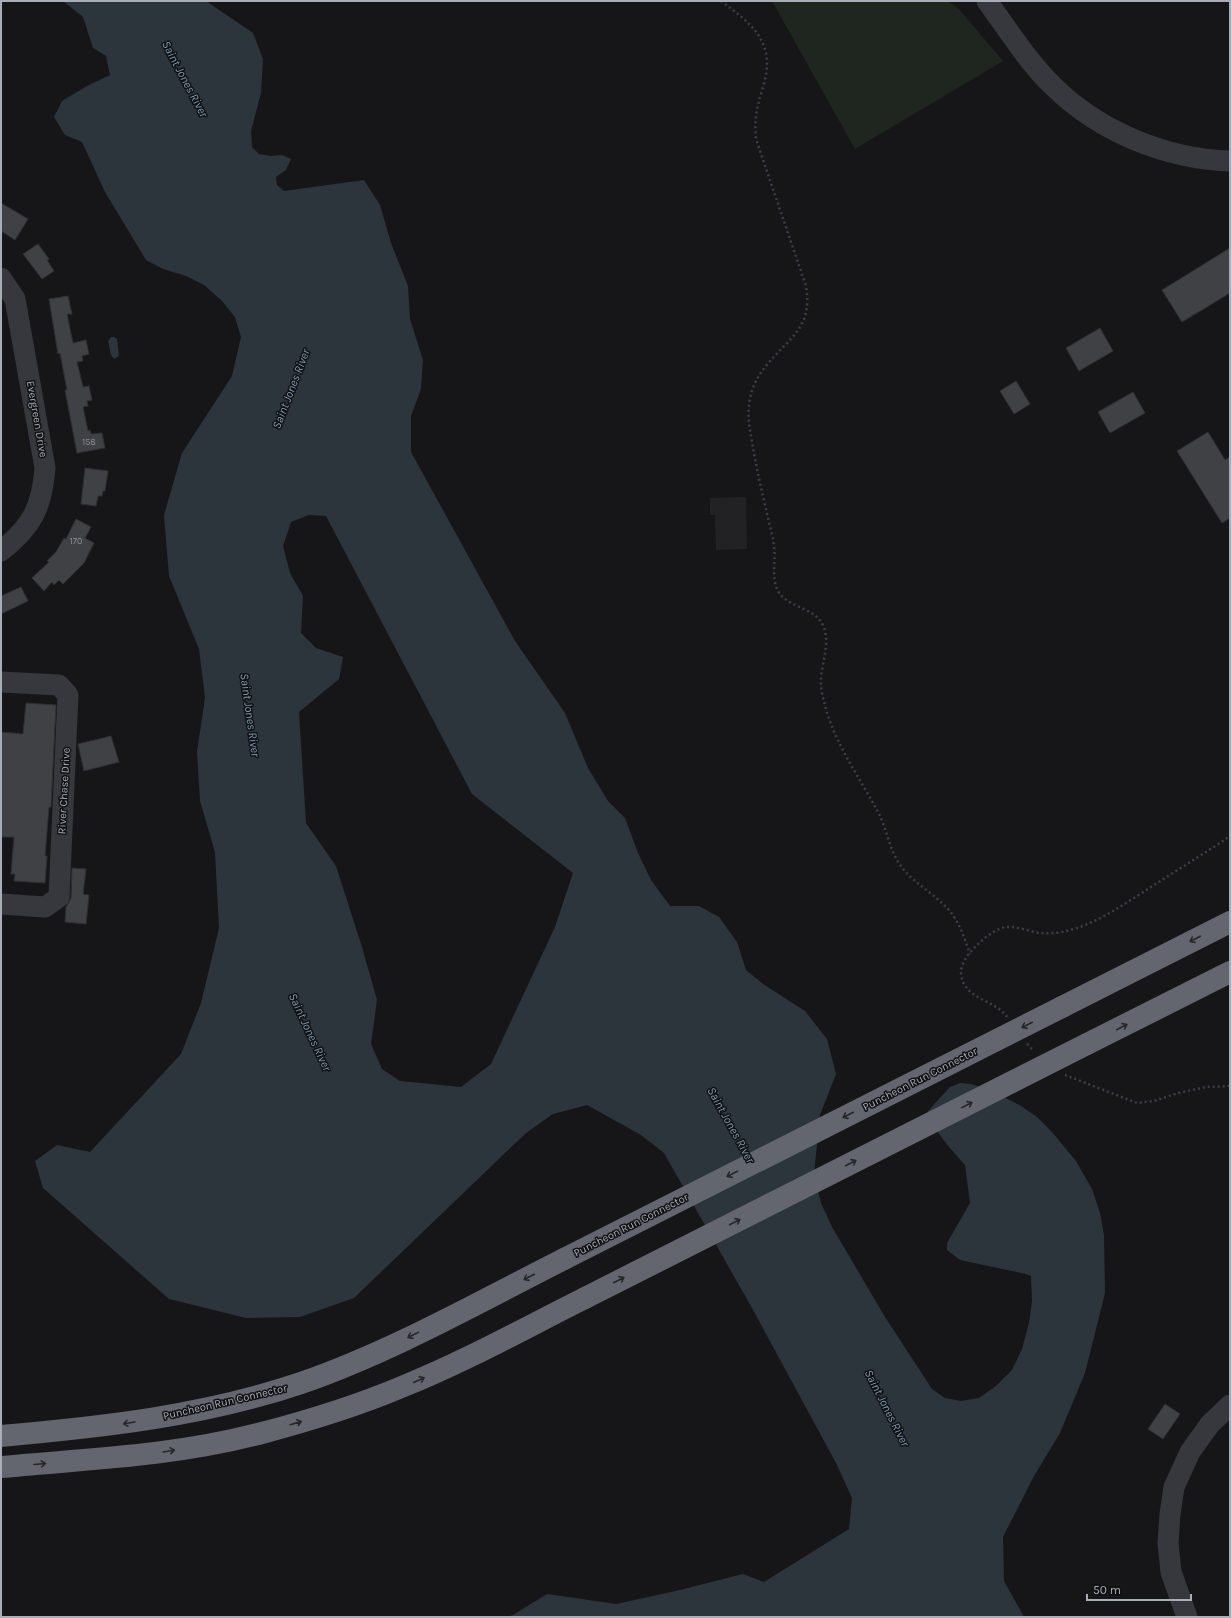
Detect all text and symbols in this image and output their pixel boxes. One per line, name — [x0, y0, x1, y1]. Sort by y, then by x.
water label: Saint Jones River — [159, 38, 211, 120]
water label: Saint Jones River — [269, 346, 313, 431]
street label: Evergreen Drive — [24, 380, 50, 459]
house number: 158 — [82, 437, 96, 447]
house number: 170 — [70, 536, 82, 546]
water label: Saint Jones River — [237, 672, 263, 759]
street label: River Chase Drive — [55, 747, 73, 835]
one-way arrow — [1189, 936, 1201, 944]
water label: Saint Jones River — [286, 991, 335, 1074]
one-way arrow — [1021, 1022, 1033, 1029]
one-way arrow — [1115, 1022, 1127, 1030]
street label: Puncheon Run Connector — [861, 1044, 979, 1114]
water label: Saint Jones River — [704, 1085, 758, 1166]
one-way arrow — [961, 1100, 973, 1108]
one-way arrow — [843, 1112, 855, 1119]
one-way arrow — [845, 1159, 857, 1166]
one-way arrow — [727, 1171, 739, 1178]
street label: Puncheon Run Connector — [572, 1190, 690, 1260]
one-way arrow — [729, 1218, 741, 1225]
one-way arrow — [523, 1274, 535, 1281]
one-way arrow — [613, 1276, 625, 1284]
one-way arrow — [407, 1332, 419, 1339]
water label: Saint Jones River — [862, 1367, 913, 1450]
one-way arrow — [412, 1376, 424, 1383]
street label: Puncheon Run Connector — [162, 1381, 288, 1423]
one-way arrow — [123, 1419, 136, 1427]
one-way arrow — [289, 1419, 302, 1426]
one-way arrow — [162, 1447, 175, 1455]
one-way arrow — [33, 1460, 46, 1467]
scale bar — [1087, 1576, 1191, 1602]
text: 50 m — [1093, 1583, 1121, 1597]

